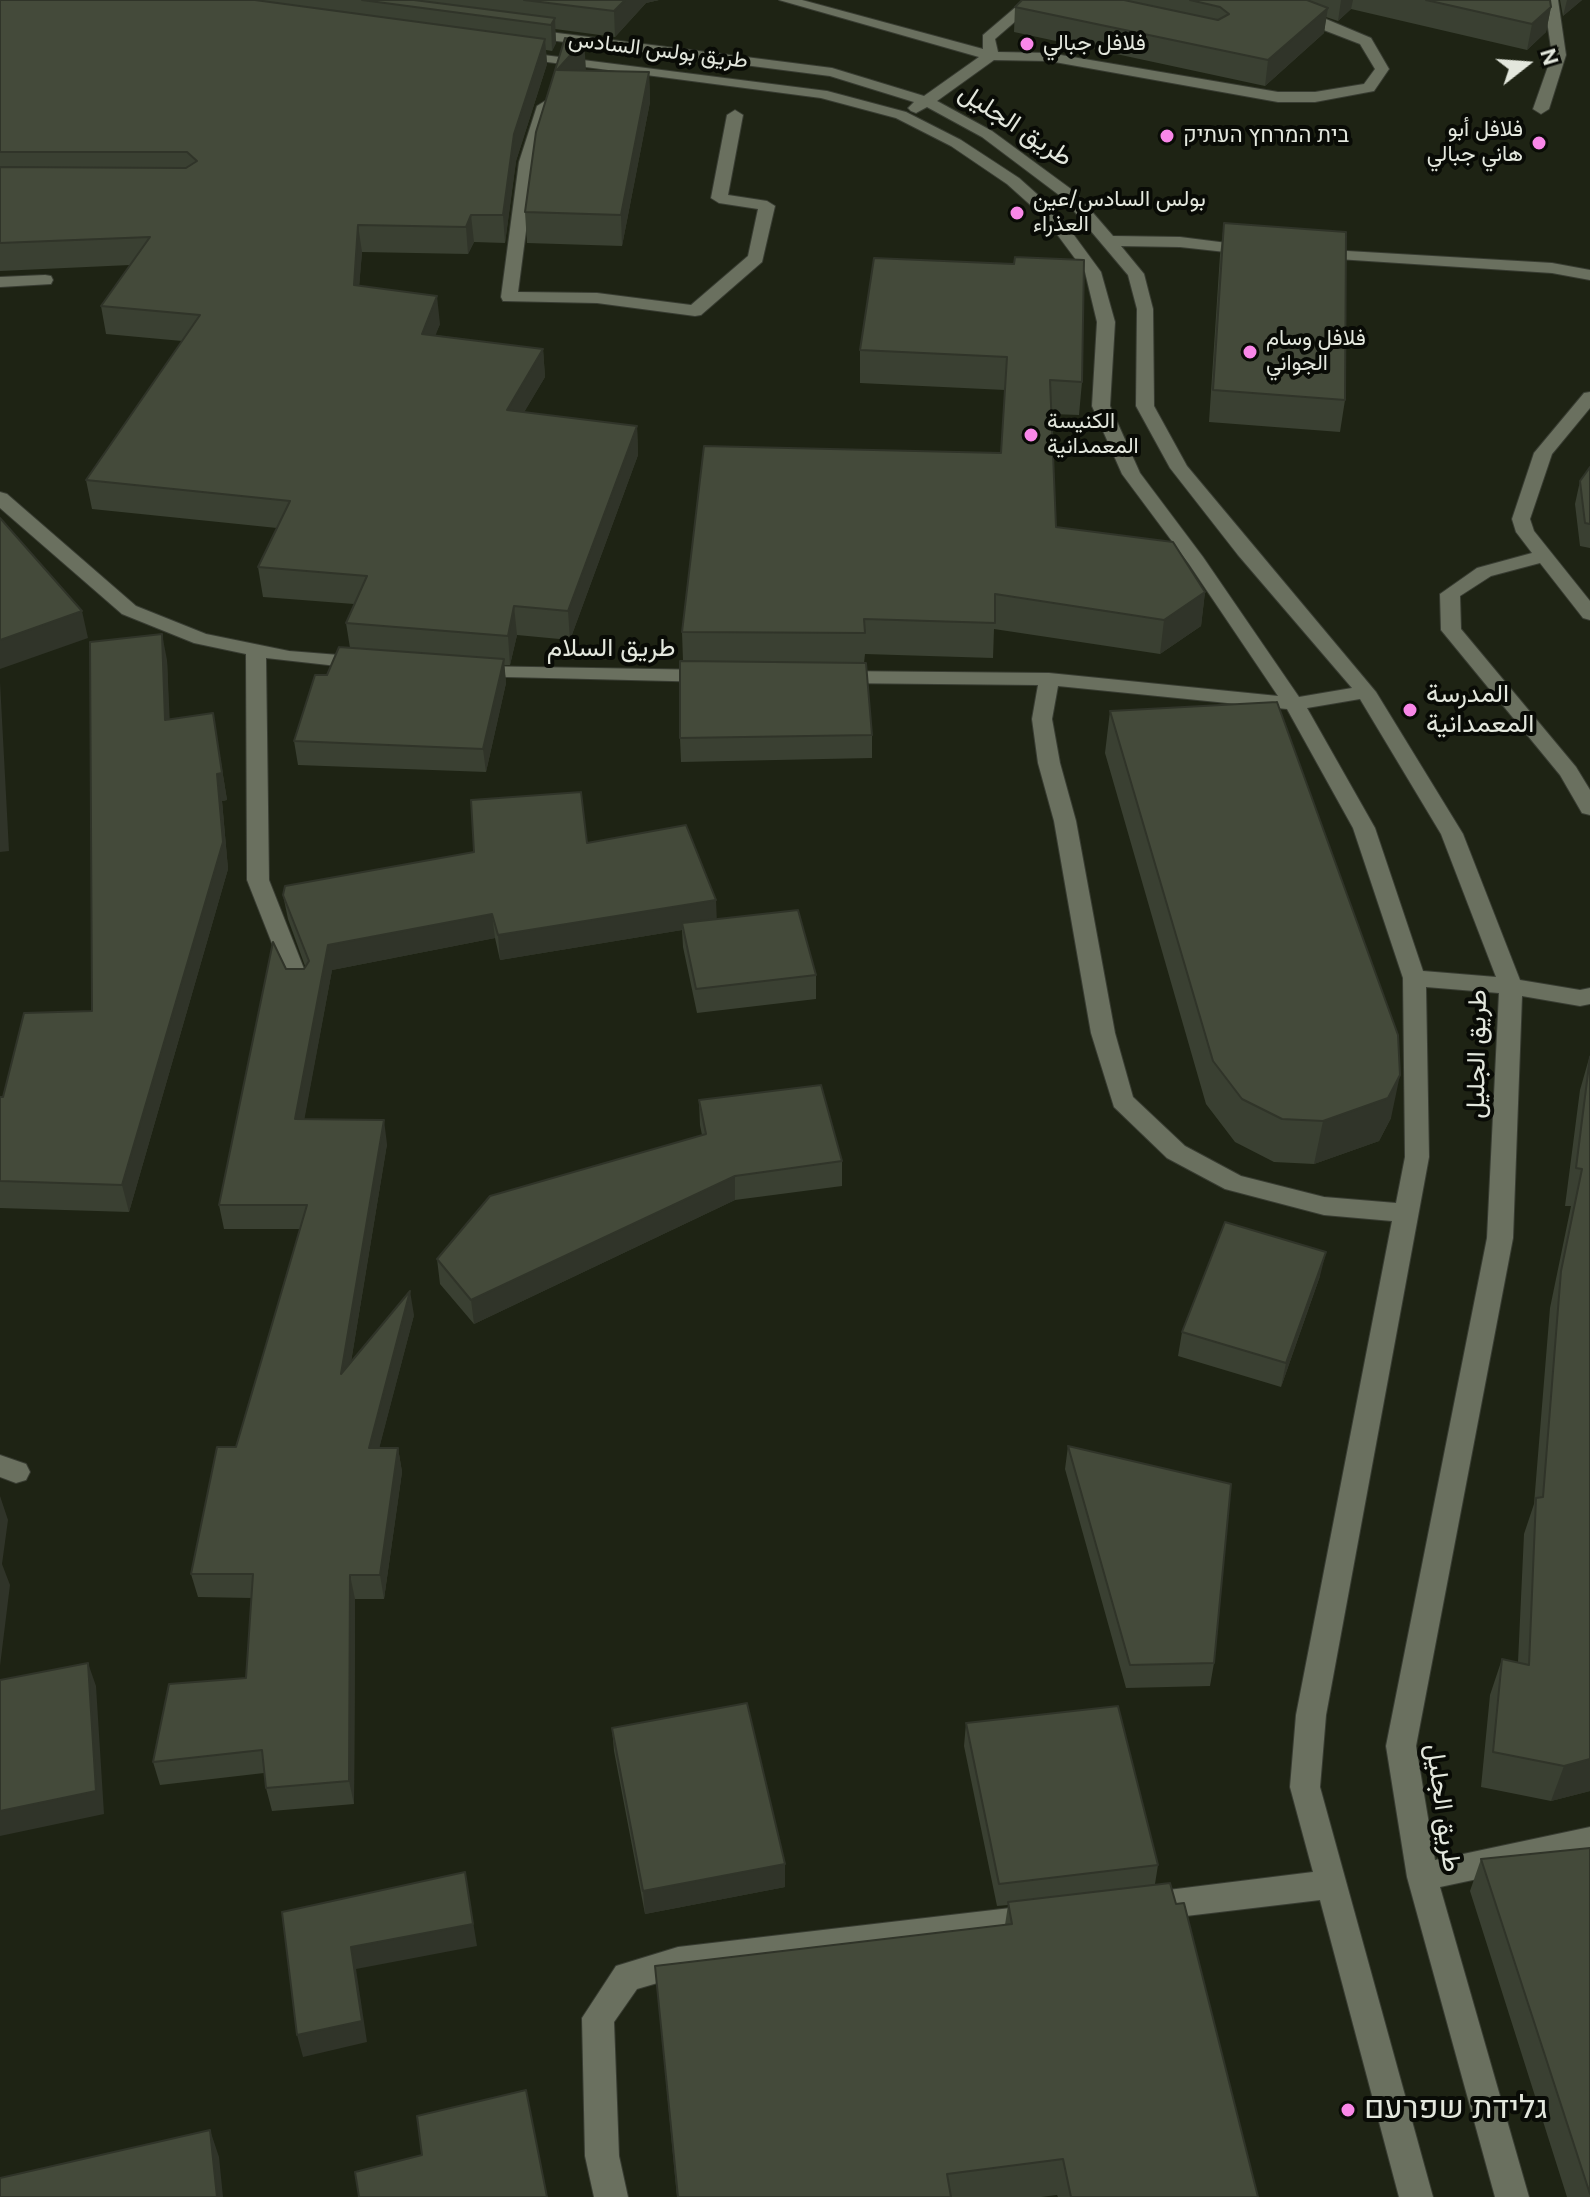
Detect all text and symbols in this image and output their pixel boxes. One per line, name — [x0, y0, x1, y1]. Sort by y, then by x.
north arrow — [1486, 24, 1566, 104]
street label: طريق بولس السادس — [567, 27, 749, 75]
place label: فلافل جبالي — [1043, 31, 1146, 57]
marker: فلافل جبالي — [1018, 35, 1036, 53]
text: N — [1533, 45, 1566, 69]
street label: طريق الجليل — [952, 78, 1078, 174]
place label: فلافل أبو هاني جبالي — [1427, 117, 1523, 168]
place label: בית המרחץ העתיק — [1183, 123, 1349, 149]
marker: בית המרחץ העתיק — [1158, 127, 1176, 145]
marker: فلافل أبو هاني جبالي — [1530, 134, 1548, 152]
place label: بولس السادس/عين العذراء — [1033, 187, 1206, 238]
marker: بولس السادس/عين العذراء — [1008, 204, 1026, 222]
place label: فلافل وسام الجواني — [1266, 326, 1366, 378]
marker: فلافل وسام الجواني — [1241, 343, 1259, 361]
place label: الكنيسة المعمدانية — [1047, 409, 1139, 460]
marker: الكنيسة المعمدانية — [1022, 426, 1040, 444]
street label: طريق السلام — [547, 633, 675, 665]
place label: المدرسة المعمدانية — [1426, 679, 1534, 740]
marker: المدرسة المعمدانية — [1401, 701, 1419, 719]
street label: طريق الجليل — [1461, 989, 1495, 1119]
street label: طريق الجليل — [1418, 1742, 1466, 1874]
place label: גלידת שפרעם — [1364, 2091, 1548, 2129]
marker: גלידת שפרעם — [1339, 2101, 1357, 2119]

